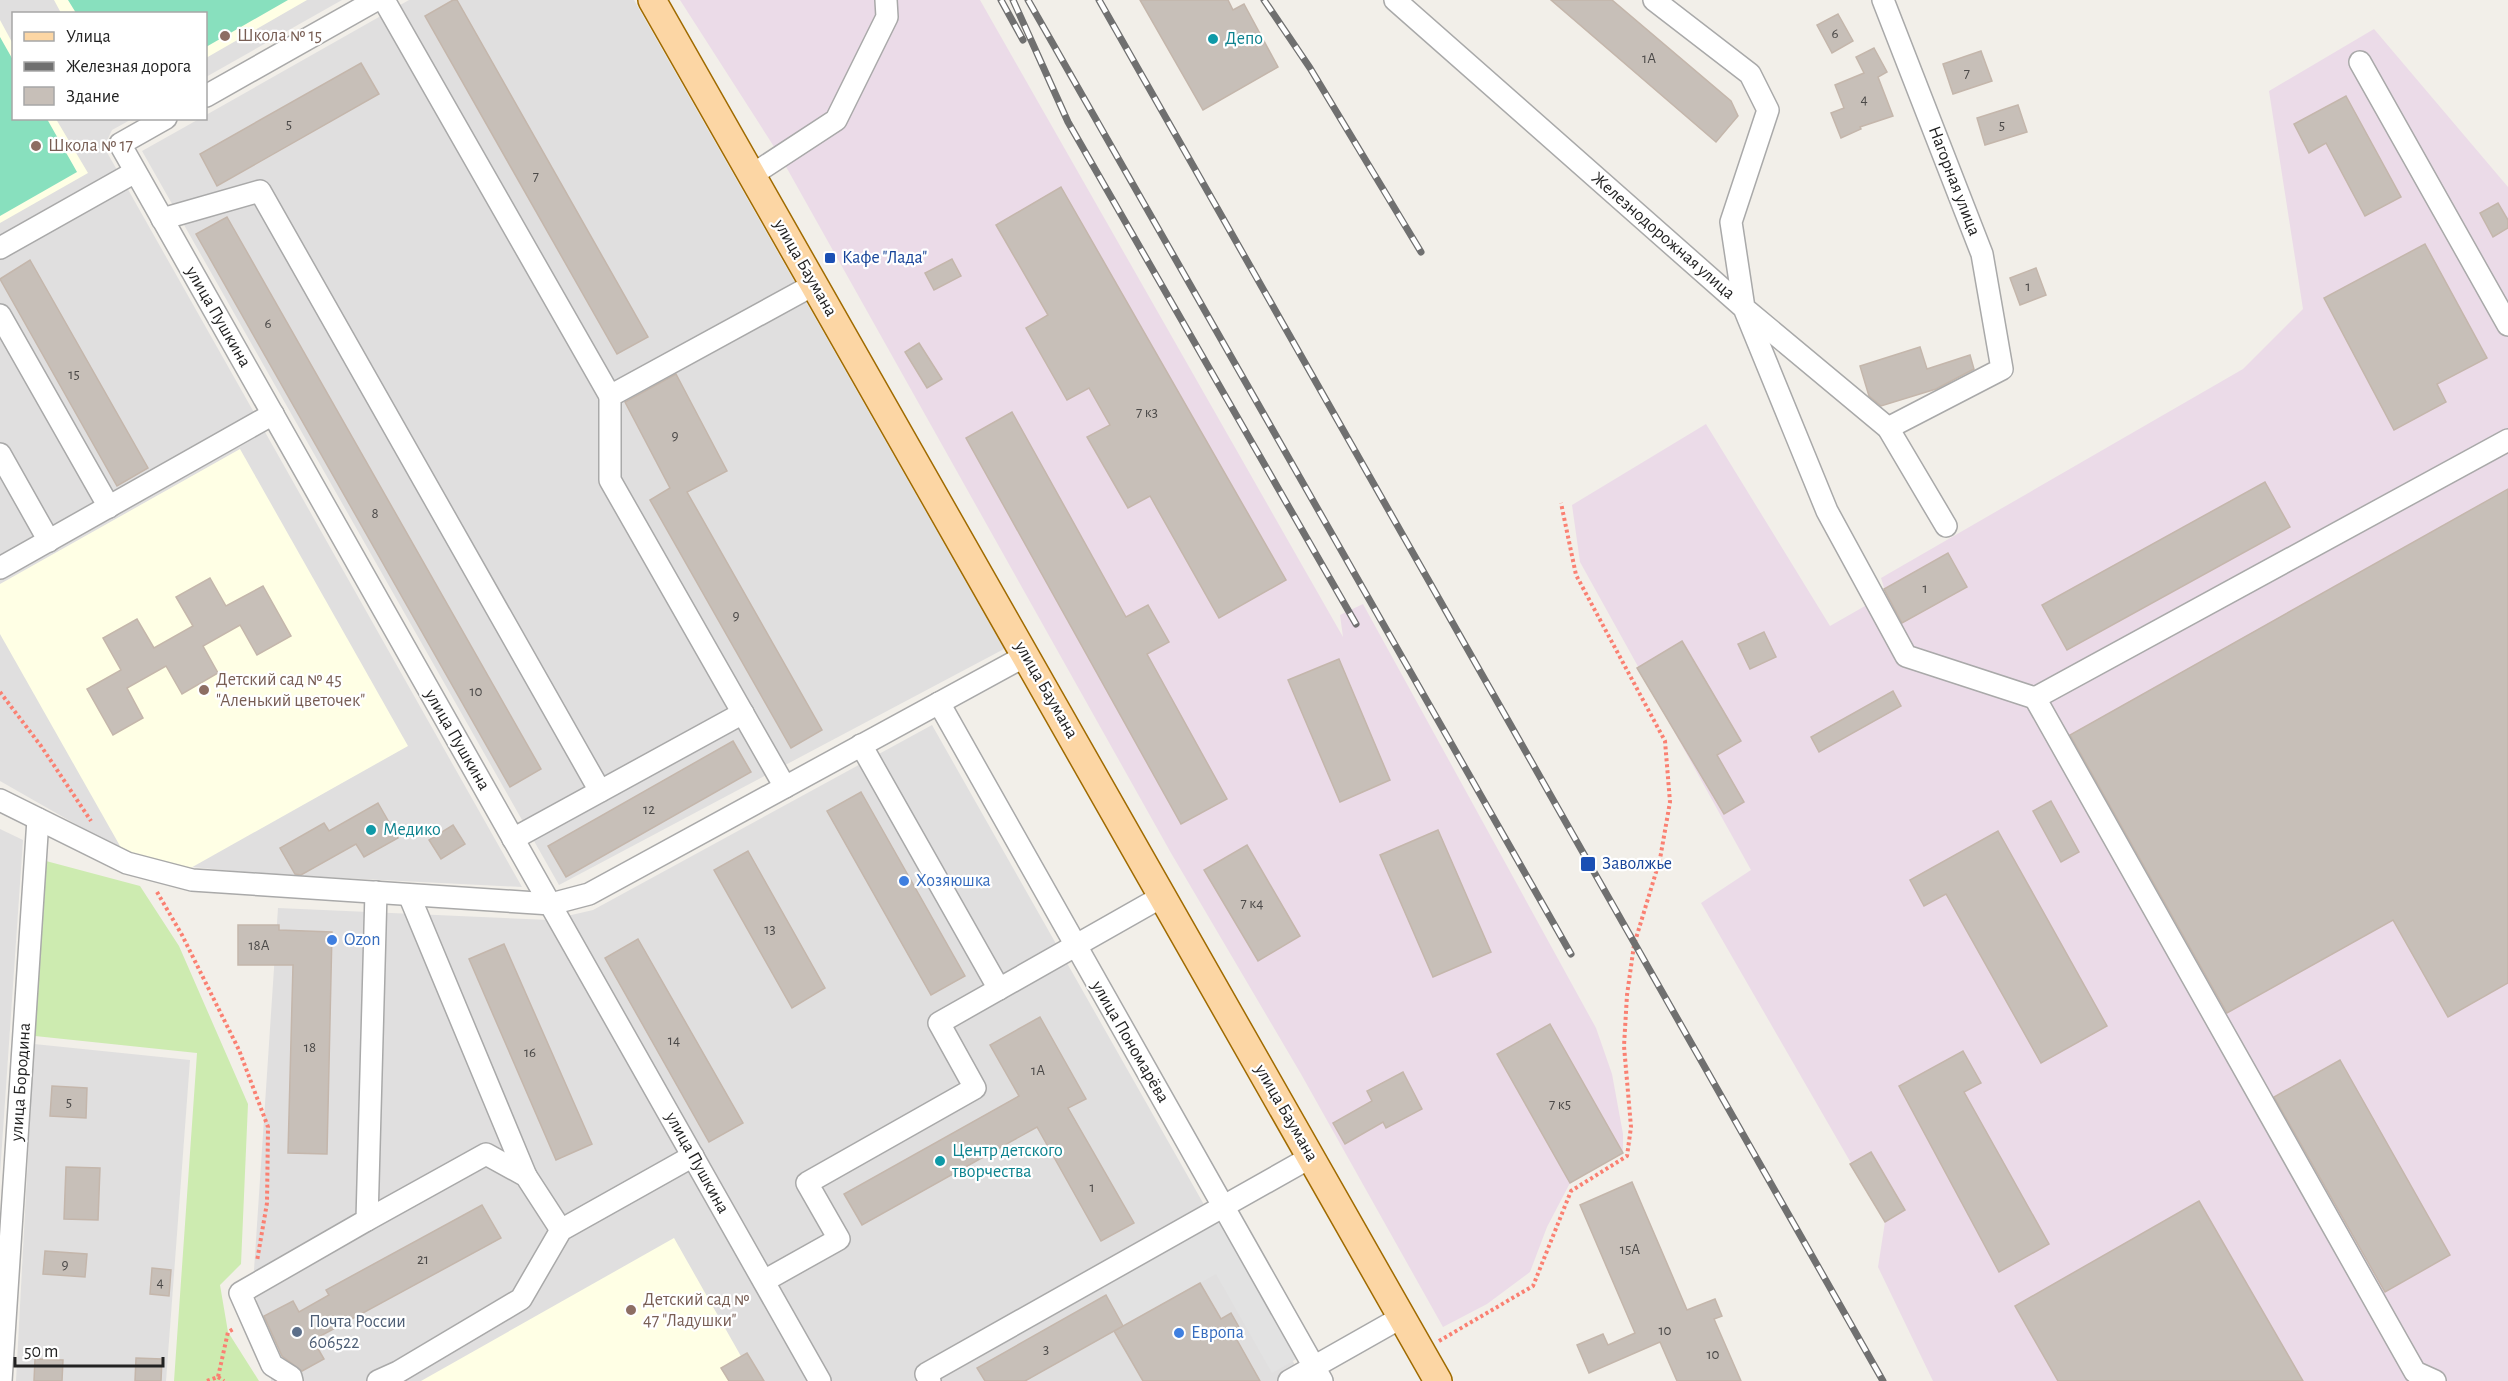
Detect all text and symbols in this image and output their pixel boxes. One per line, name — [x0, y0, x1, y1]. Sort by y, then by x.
legend — [12, 12, 207, 120]
house number: 6 — [1831, 26, 1839, 41]
place label: Школа № 15 — [237, 27, 322, 45]
text: Улица — [66, 28, 111, 46]
marker: Школа № 15 — [218, 29, 232, 43]
place label: Депо — [1225, 30, 1263, 48]
marker: Депо — [1206, 32, 1220, 46]
house number: 1А — [1642, 51, 1656, 66]
text: Железная дорога — [66, 58, 191, 76]
house number: 7 — [1964, 66, 1970, 81]
text: Здание — [66, 88, 120, 106]
house number: 4 — [1860, 92, 1868, 107]
house number: 5 — [286, 117, 292, 132]
house number: 5 — [1999, 118, 2005, 133]
street label: Нагорная улица — [1925, 124, 1983, 238]
place label: Школа № 17 — [48, 137, 133, 155]
marker: Школа № 17 — [29, 139, 43, 153]
house number: 7 — [533, 169, 539, 184]
street label: Железнодорожная улица — [1588, 169, 1738, 303]
street label: улица Баумана — [770, 216, 840, 320]
place label: Кафе "Лада" — [842, 249, 927, 267]
marker: Кафе "Лада" — [823, 251, 837, 265]
street label: улица Пушкина — [181, 263, 254, 370]
house number: 1 — [2025, 279, 2031, 294]
house number: 6 — [264, 316, 272, 331]
house number: 15 — [68, 367, 80, 382]
house number: 7 к3 — [1136, 405, 1158, 420]
house number: 9 — [671, 428, 679, 443]
house number: 8 — [371, 506, 379, 521]
house number: 1 — [1922, 581, 1928, 596]
house number: 9 — [732, 608, 740, 623]
street label: улица Баумана — [1011, 638, 1081, 742]
place label: Детский сад № 45 "Аленький цветочек" — [216, 671, 365, 710]
marker: Детский сад № 45 "Аленький цветочек" — [197, 683, 211, 697]
house number: 10 — [469, 684, 483, 699]
street label: улица Пушкина — [420, 686, 493, 793]
house number: 12 — [643, 802, 655, 817]
place label: Медико — [383, 821, 441, 839]
marker: Медико — [364, 823, 378, 837]
marker: Заволжье — [1579, 855, 1597, 873]
place label: Заволжье — [1602, 855, 1672, 873]
place label: Хозяюшка — [916, 872, 991, 890]
marker: Хозяюшка — [897, 874, 911, 888]
house number: 7 к4 — [1241, 896, 1263, 911]
house number: 13 — [764, 922, 776, 937]
place label: Ozon — [344, 931, 381, 949]
marker: Ozon — [325, 933, 339, 947]
house number: 18А — [248, 938, 270, 953]
street label: улица Пономарёва — [1087, 977, 1172, 1106]
street label: улица Бородина — [8, 1022, 34, 1143]
house number: 14 — [668, 1033, 680, 1048]
house number: 18 — [304, 1040, 316, 1055]
house number: 16 — [524, 1045, 536, 1060]
street label: улица Баумана — [1251, 1061, 1321, 1165]
house number: 1А — [1031, 1063, 1045, 1078]
house number: 5 — [66, 1095, 72, 1110]
house number: 7 к5 — [1549, 1097, 1571, 1112]
street label: улица Пушкина — [661, 1108, 732, 1217]
place label: Центр детского творчества — [951, 1142, 1063, 1181]
marker: Центр детского творчества — [933, 1154, 947, 1168]
house number: 1 — [1089, 1180, 1095, 1195]
house number: 15А — [1620, 1242, 1640, 1257]
house number: 21 — [417, 1252, 429, 1267]
house number: 9 — [61, 1257, 69, 1272]
house number: 4 — [156, 1275, 164, 1290]
place label: Детский сад № 47 "Ладушки" — [643, 1291, 750, 1330]
marker: Детский сад № 47 "Ладушки" — [624, 1303, 638, 1317]
place label: Почта России 606522 — [309, 1313, 406, 1352]
house number: 10 — [1658, 1323, 1672, 1338]
place label: Европа — [1191, 1324, 1244, 1342]
marker: Почта России 606522 — [290, 1325, 304, 1339]
marker: Европа — [1172, 1326, 1186, 1340]
scale bar — [15, 1330, 164, 1368]
house number: 3 — [1043, 1342, 1049, 1357]
text: 50 m — [24, 1343, 58, 1361]
house number: 10 — [1706, 1347, 1720, 1362]

